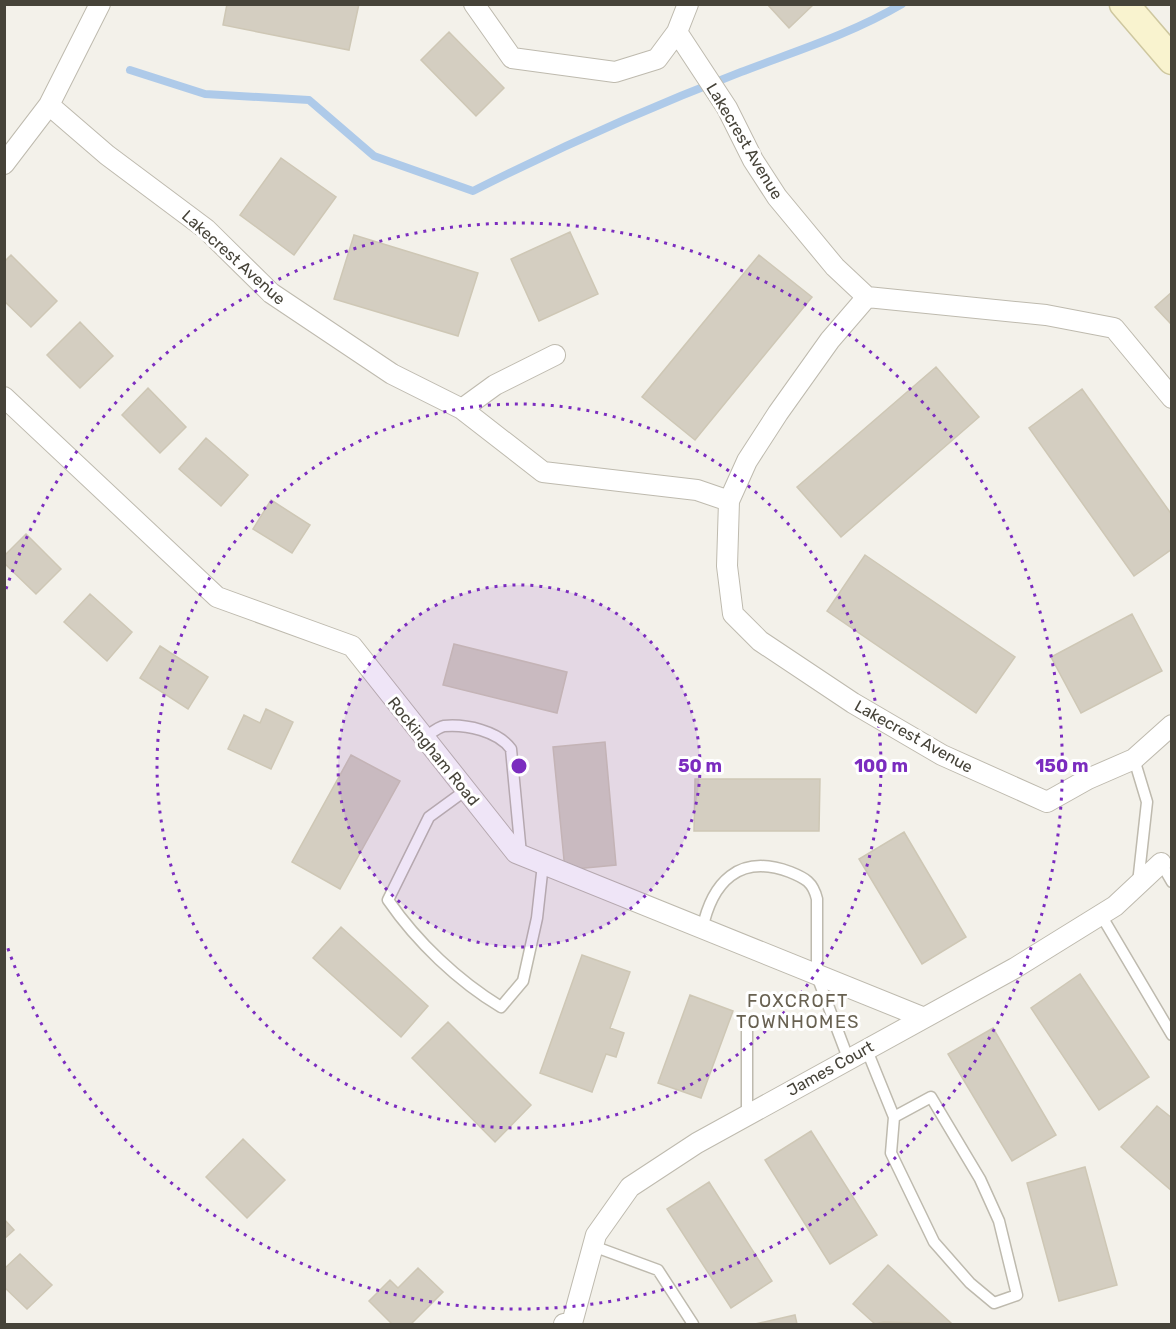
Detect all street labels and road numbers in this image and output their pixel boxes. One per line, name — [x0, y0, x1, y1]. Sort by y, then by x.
street label: Lakecrest Avenue — [702, 80, 787, 203]
street label: Lakecrest Avenue — [178, 206, 289, 309]
street label: Rockingham Road — [384, 693, 483, 810]
street label: Lakecrest Avenue — [851, 696, 976, 777]
street label: James Court — [784, 1037, 877, 1100]

